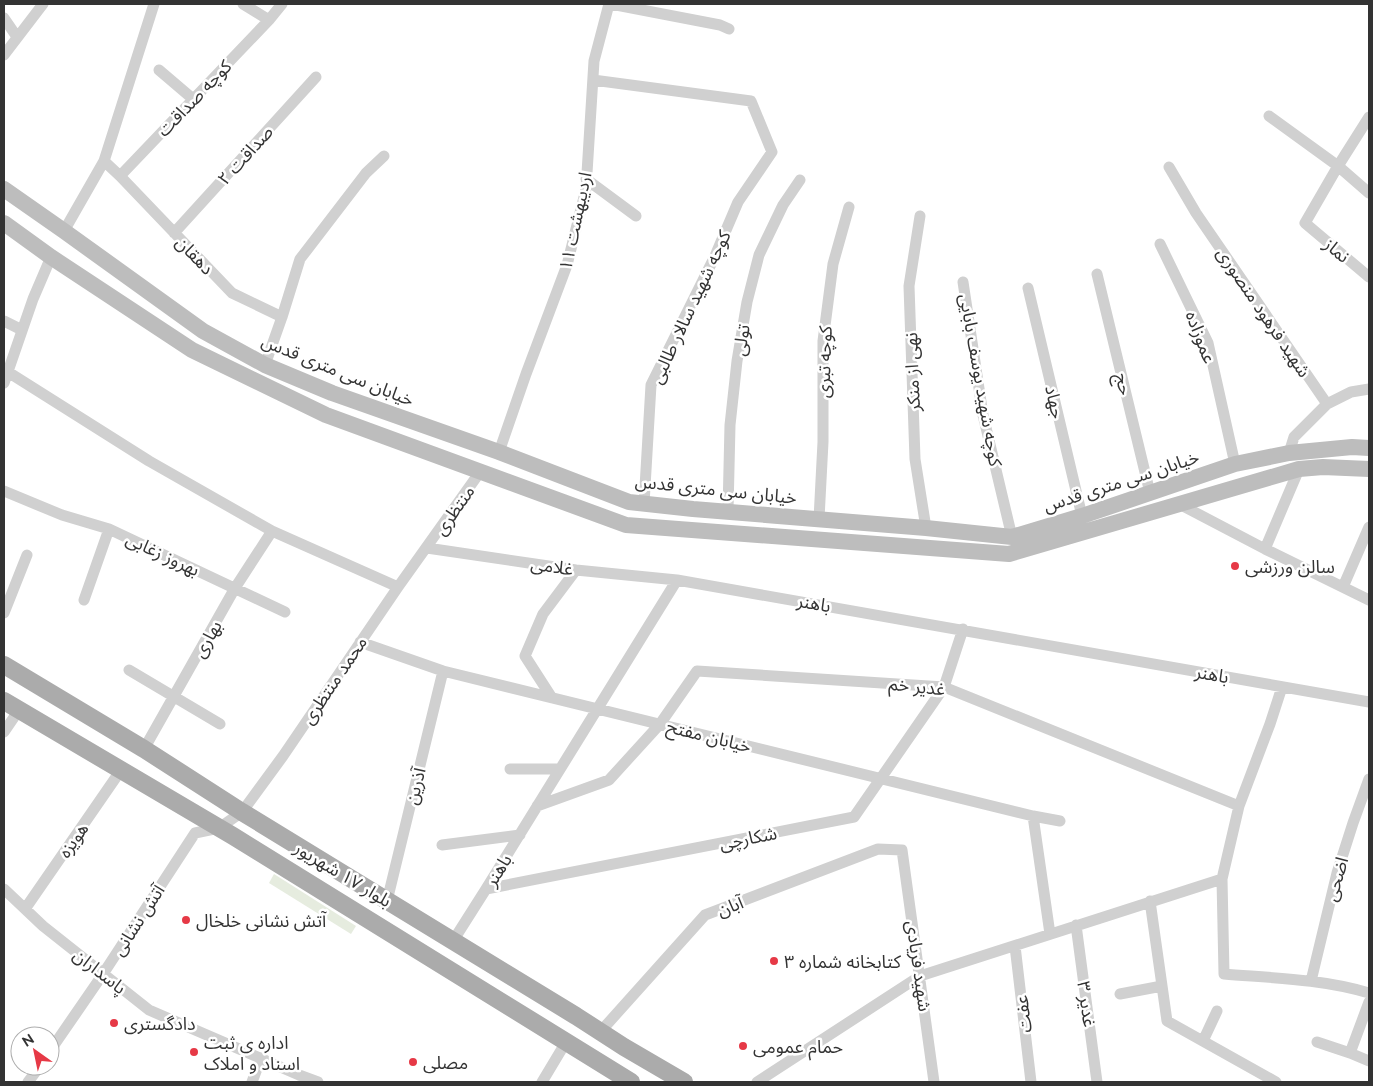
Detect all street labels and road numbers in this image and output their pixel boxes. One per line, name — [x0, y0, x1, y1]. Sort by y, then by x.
street label: کوچه صداقت — [153, 55, 237, 141]
street label: صداقت ۲ — [213, 121, 277, 189]
street label: ۱۱ اردیبهشت — [554, 170, 597, 272]
street label: کوچه شهید سالار طالبی — [645, 227, 736, 387]
street label: دهقان — [171, 231, 218, 279]
street label: نماز — [1318, 233, 1354, 268]
street label: شهید فرهود منصوری — [1212, 243, 1315, 381]
street label: کوچه شهید یوسف بابایی — [954, 292, 1007, 469]
street label: عموزاده — [1181, 308, 1221, 366]
street label: تولی — [728, 323, 755, 358]
street label: کوچه تبری — [812, 325, 837, 398]
street label: خیابان سی متری قدس — [258, 330, 417, 411]
street label: نهی از منکر — [900, 332, 925, 413]
street label: حج — [1108, 371, 1137, 398]
street label: جهاد — [1041, 383, 1069, 421]
street label: خیابان سی متری قدس — [1041, 446, 1202, 517]
street label: خیابان سی متری قدس — [634, 470, 798, 509]
street label: منتظری — [429, 481, 479, 540]
street label: بهروز زغابی — [122, 528, 203, 581]
street label: غلامی — [529, 553, 575, 580]
street label: باهنر — [794, 590, 832, 617]
street label: بهاری — [188, 617, 227, 662]
street label: محمد منتظری — [297, 632, 372, 728]
street label: باهنر — [1192, 661, 1230, 688]
street label: غدیر خم — [888, 673, 946, 702]
street label: خیابان مفتح — [664, 715, 753, 760]
street label: آذرین — [400, 765, 431, 807]
street label: هویزه — [54, 818, 93, 862]
street label: شکارچی — [717, 822, 779, 855]
street label: بلوار ١٧ شهریور — [289, 836, 395, 912]
street label: باهنر — [480, 850, 517, 891]
street label: اضحی — [1320, 854, 1353, 904]
street label: آتش نشانی — [107, 880, 170, 960]
street label: آبان — [714, 891, 747, 922]
street label: شهید فریادی — [901, 919, 936, 1013]
street label: پاسداران — [69, 944, 131, 999]
street label: غدیر ۳ — [1072, 980, 1101, 1028]
street label: عفت — [1010, 994, 1036, 1034]

